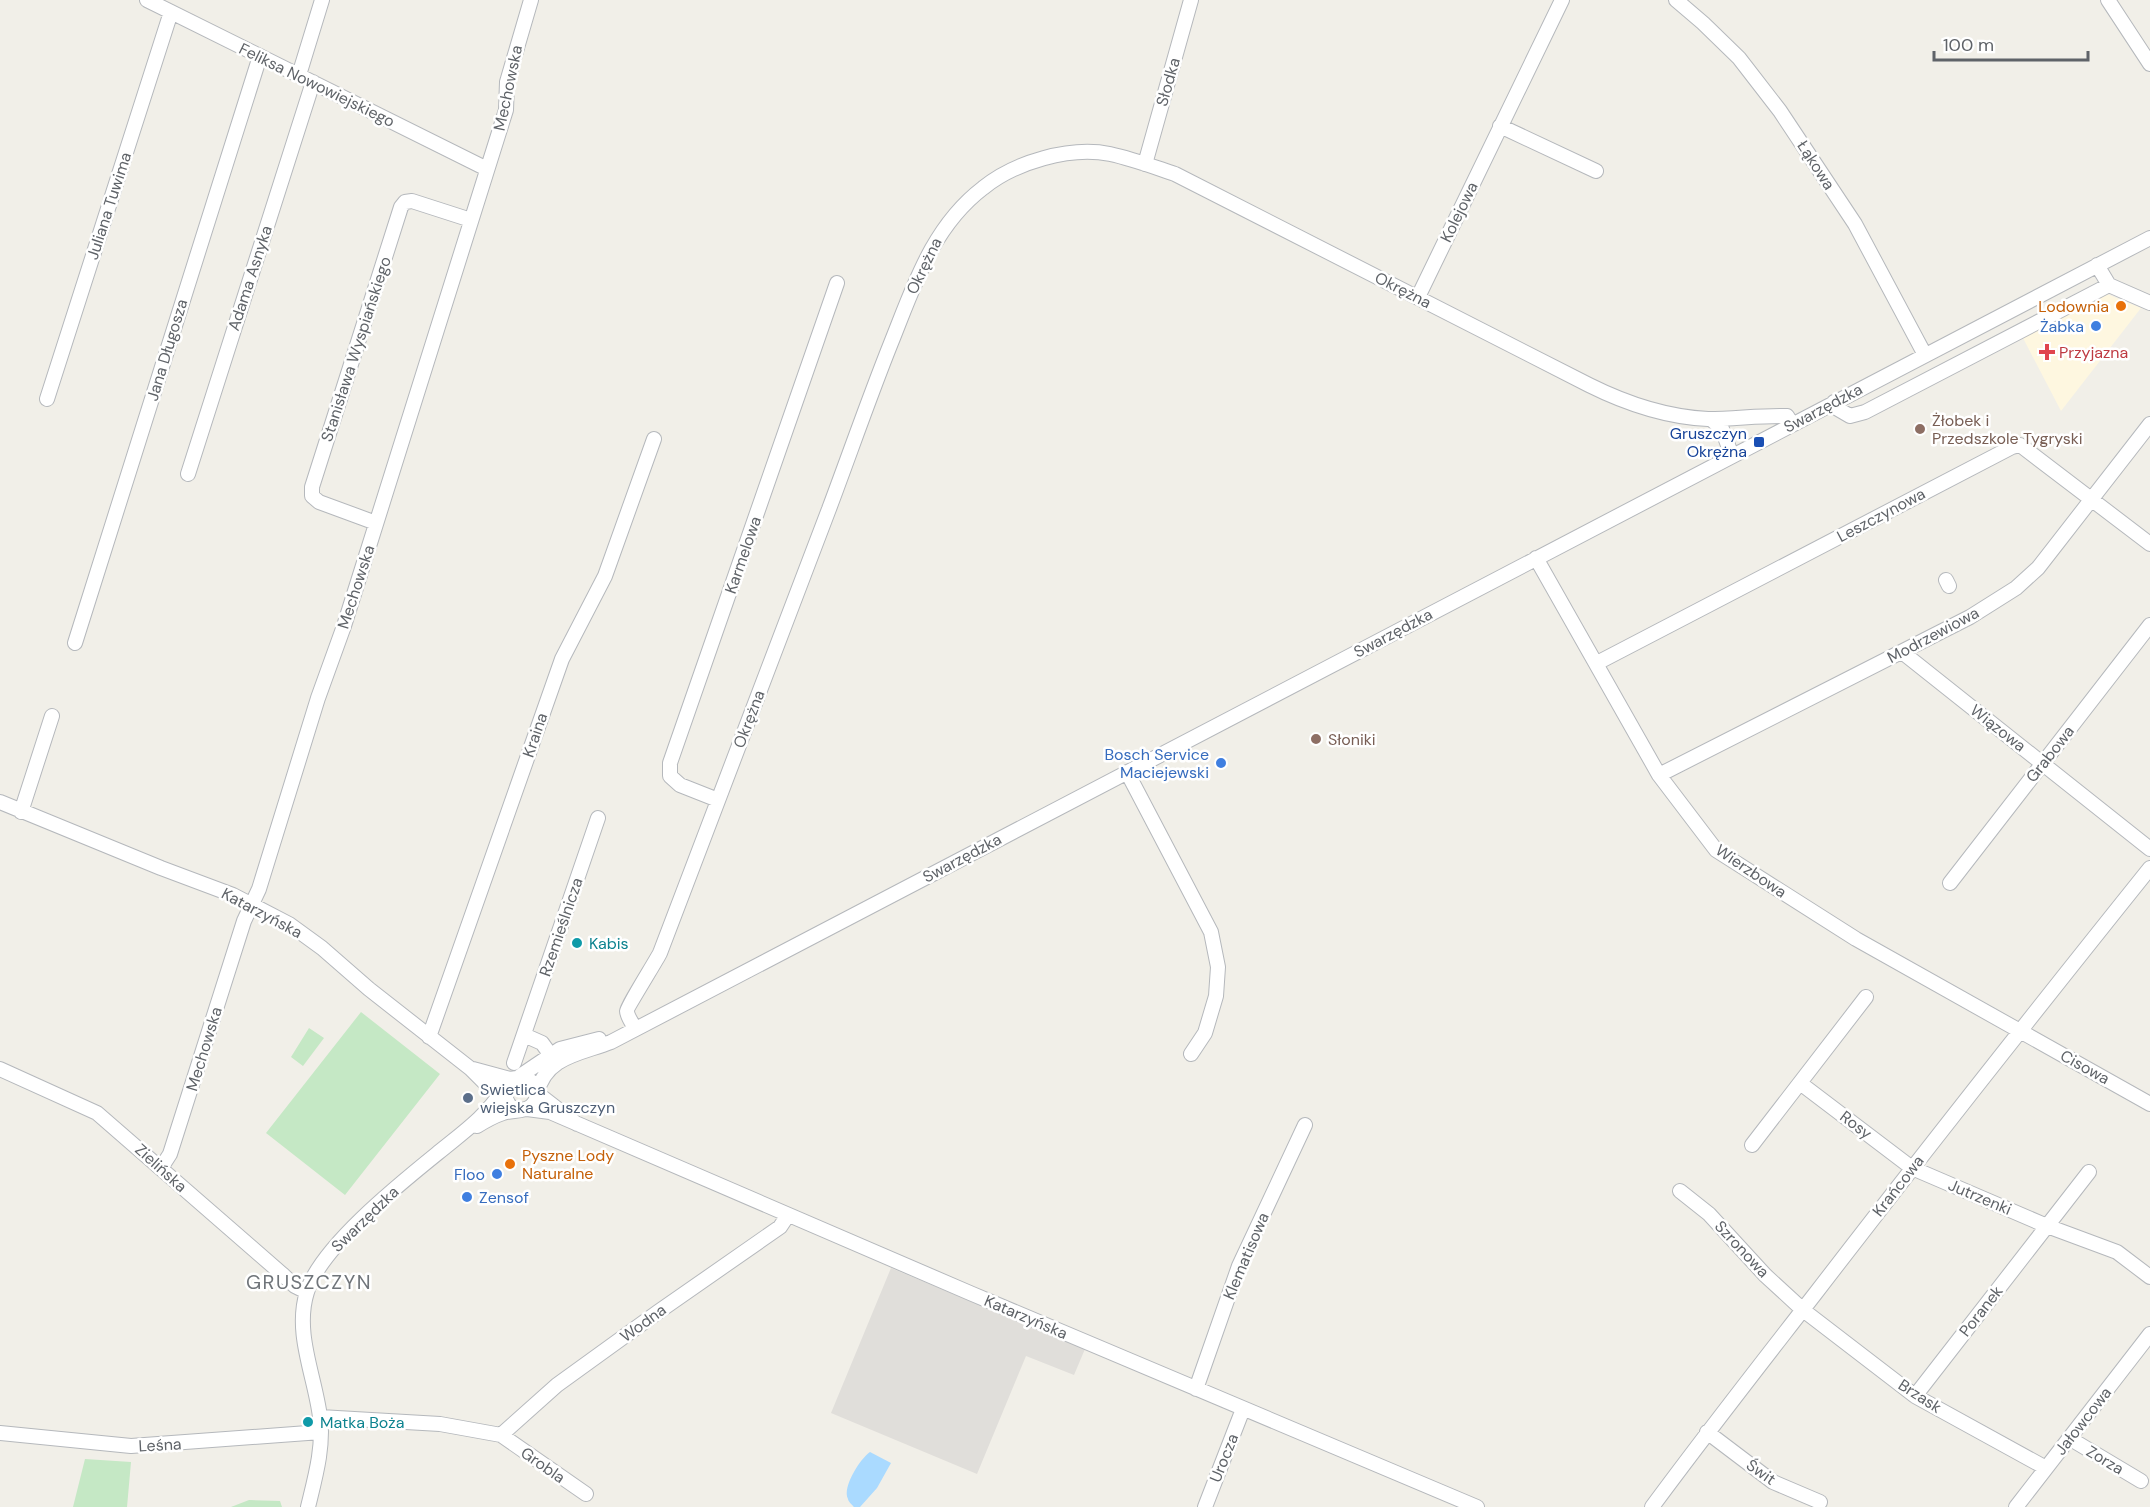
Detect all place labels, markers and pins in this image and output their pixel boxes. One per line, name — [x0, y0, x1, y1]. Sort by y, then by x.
place label: Lodownia — [2038, 296, 2109, 317]
marker: Lodownia — [2114, 299, 2128, 313]
place label: Żabka — [2040, 316, 2084, 337]
marker: Żabka — [2089, 319, 2103, 333]
place label: Przyjazna — [2059, 342, 2128, 363]
marker: Przyjazna — [2040, 345, 2054, 359]
place label: Żłobek i Przedszkole Tygryski — [1932, 410, 2083, 449]
marker: Żłobek i Przedszkole Tygryski — [1913, 422, 1927, 436]
place label: Gruszczyn Okrężna — [1670, 423, 1747, 462]
marker: Gruszczyn Okrężna — [1752, 435, 1766, 449]
place label: Słoniki — [1328, 729, 1376, 750]
marker: Słoniki — [1309, 732, 1323, 746]
place label: Bosch Service Maciejewski — [1104, 744, 1209, 783]
marker: Bosch Service Maciejewski — [1214, 756, 1228, 770]
place label: Kabis — [589, 933, 629, 954]
marker: Kabis — [570, 936, 584, 950]
place label: Swietlica wiejska Gruszczyn — [480, 1079, 615, 1118]
marker: Swietlica wiejska Gruszczyn — [461, 1091, 475, 1105]
place label: Pyszne Lody Naturalne — [522, 1145, 614, 1184]
marker: Pyszne Lody Naturalne — [503, 1157, 517, 1171]
place label: Floo — [454, 1164, 485, 1185]
marker: Floo — [490, 1167, 504, 1181]
place label: Zensof — [479, 1187, 529, 1208]
marker: Zensof — [460, 1190, 474, 1204]
place label: Matka Boża — [320, 1412, 404, 1433]
marker: Matka Boża — [301, 1415, 315, 1429]

